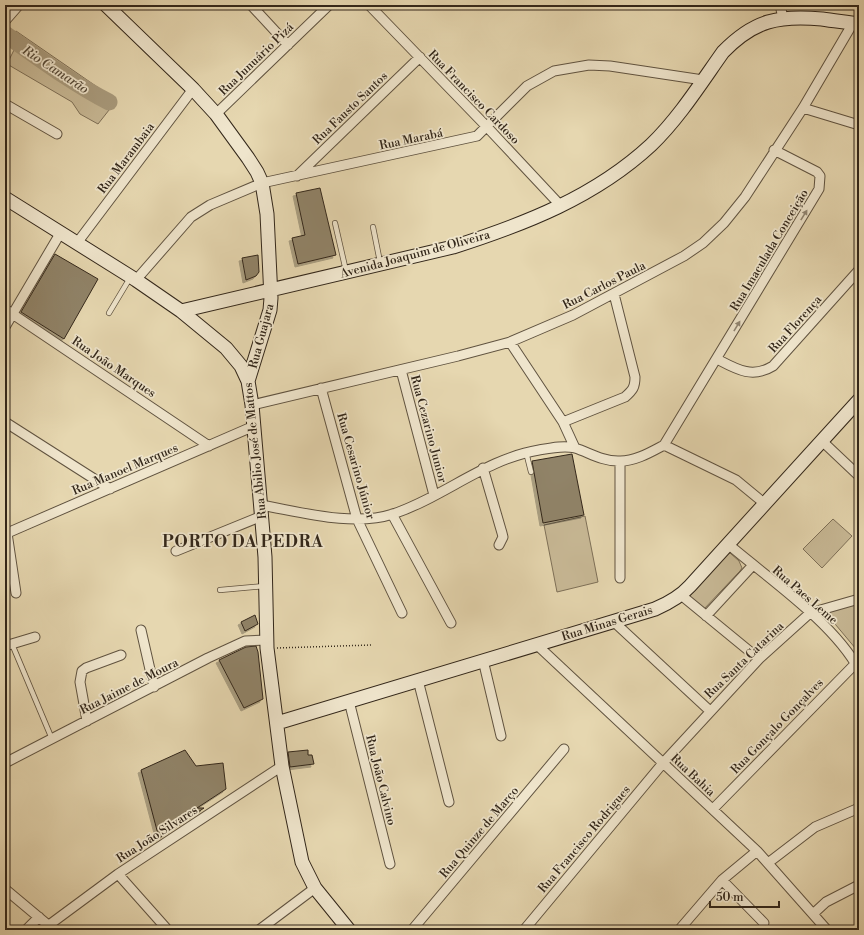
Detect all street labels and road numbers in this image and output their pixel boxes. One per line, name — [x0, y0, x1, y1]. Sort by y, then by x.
street label: Rua Junuário Pizá — [216, 19, 298, 99]
street label: Rua Francisco Cardoso — [425, 47, 523, 148]
street label: Rua Fausto Santos — [310, 69, 391, 148]
street label: Rua Marambaia — [95, 119, 159, 197]
street label: Rua Marabá — [378, 125, 445, 154]
street label: Rua Imaculada Conceição — [727, 186, 812, 314]
street label: Avenida Joaquim de Oliveira — [338, 227, 493, 282]
street label: Rua Carlos Paula — [560, 258, 649, 313]
street label: Rua Florença — [766, 292, 826, 356]
street label: Rua Guajara — [246, 301, 278, 370]
street label: Rua João Marques — [69, 334, 159, 401]
street label: Rua Cezarino Junior — [407, 374, 450, 484]
street label: Rua Abilio José de Mattos — [241, 382, 270, 520]
street label: Rua Cesarino Júnior — [333, 411, 378, 521]
street label: Rua Manoel Marques — [70, 440, 180, 499]
street label: Rua Paes Leme — [769, 563, 840, 628]
street label: Rua Minas Gerais — [560, 602, 655, 644]
street label: Rua Santa Catarina — [702, 618, 788, 702]
street label: Rua Jaime de Moura — [77, 655, 182, 718]
street label: Rua Gonçalo Gonçalves — [728, 675, 827, 777]
street label: Rua João Calvino — [362, 733, 399, 827]
street label: Rua Bahia — [667, 751, 719, 800]
street label: Rua Francisco Rodrigues — [535, 782, 634, 896]
street label: Rua Quinze de Março — [437, 783, 522, 881]
street label: Rua João Silvares — [114, 803, 201, 866]

